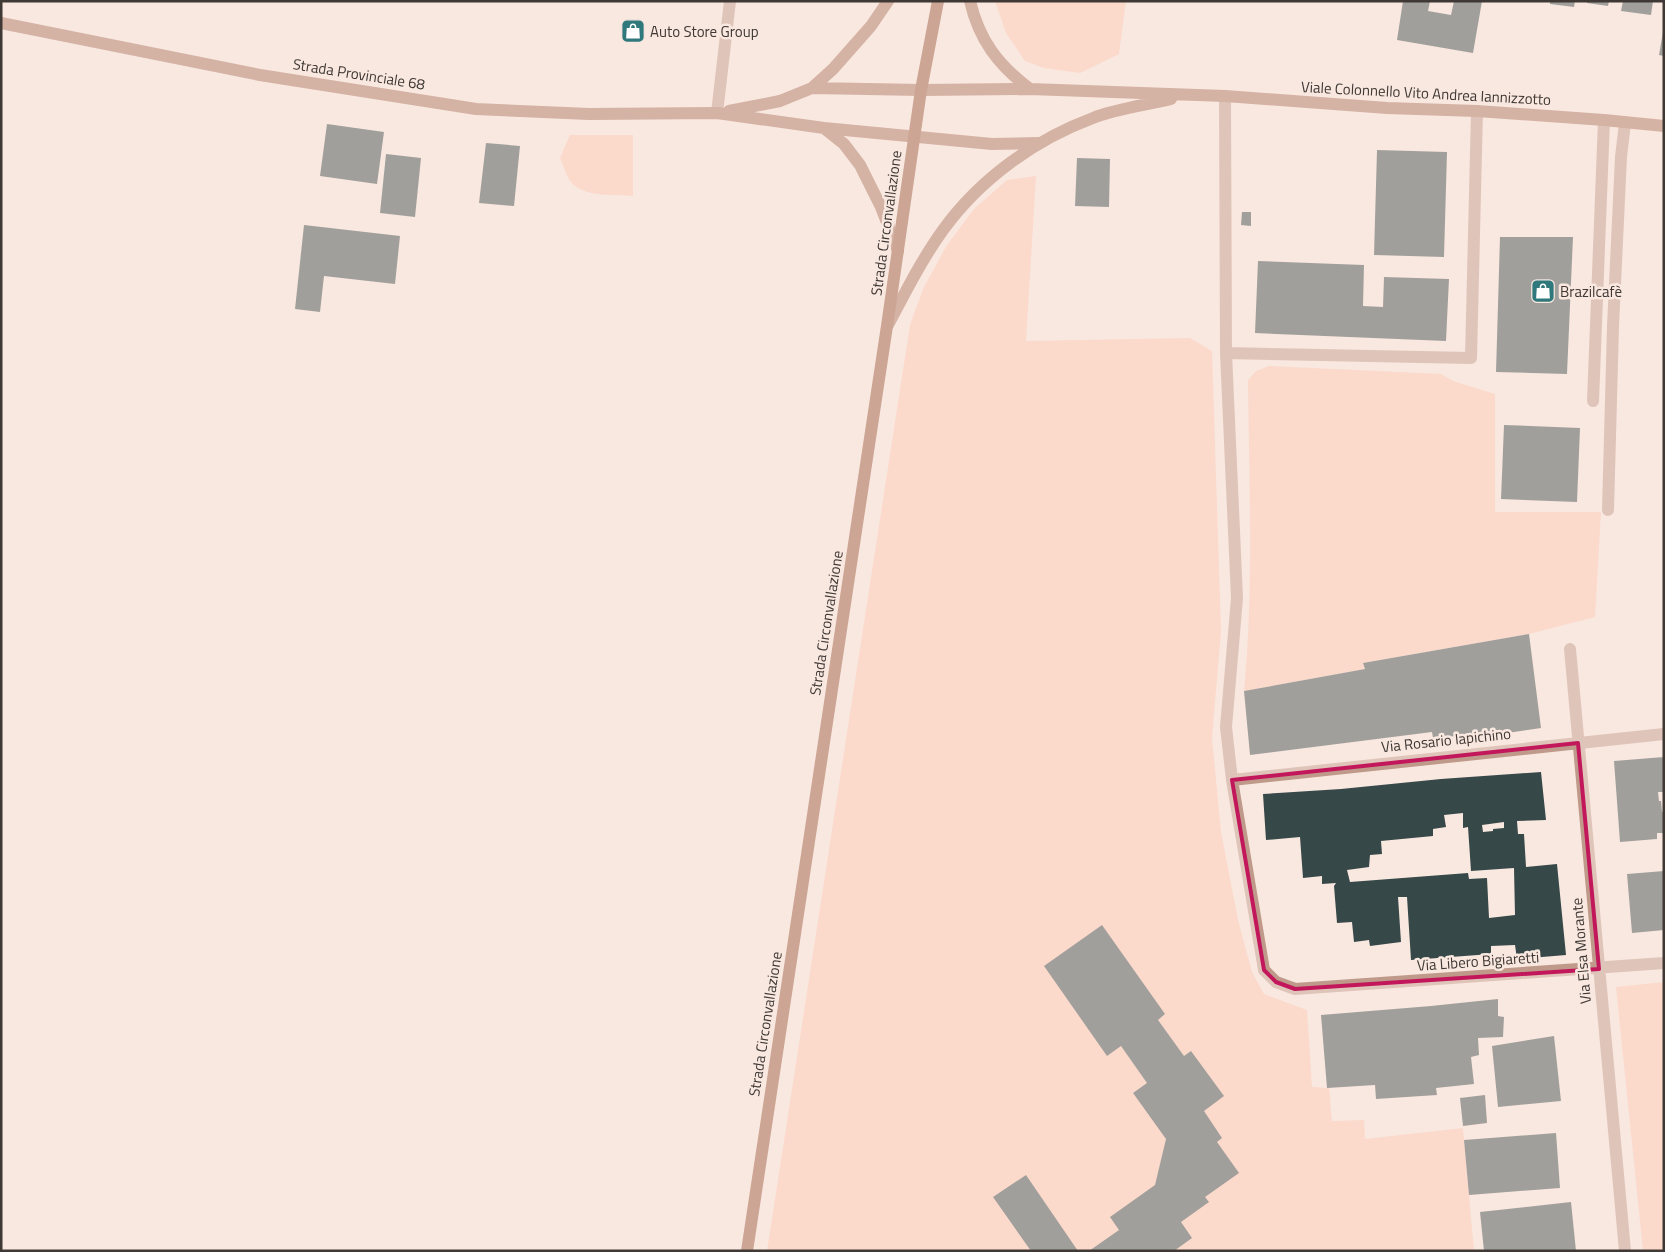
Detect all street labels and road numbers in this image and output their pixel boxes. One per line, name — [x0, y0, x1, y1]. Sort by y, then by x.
street label: Strada Provinciale 68 — [291, 52, 427, 96]
street label: Viale Colonnello Vito Andrea Iannizzotto — [1300, 75, 1552, 111]
street label: Strada Circonvallazione — [864, 149, 908, 297]
street label: Strada Circonvallazione — [803, 549, 849, 697]
street label: Via Rosario Iapichino — [1380, 722, 1512, 758]
street label: Via Elsa Morante — [1565, 897, 1597, 1005]
street label: Via Libero Bigiaretti — [1416, 945, 1540, 977]
street label: Strada Circonvallazione — [742, 950, 788, 1098]

